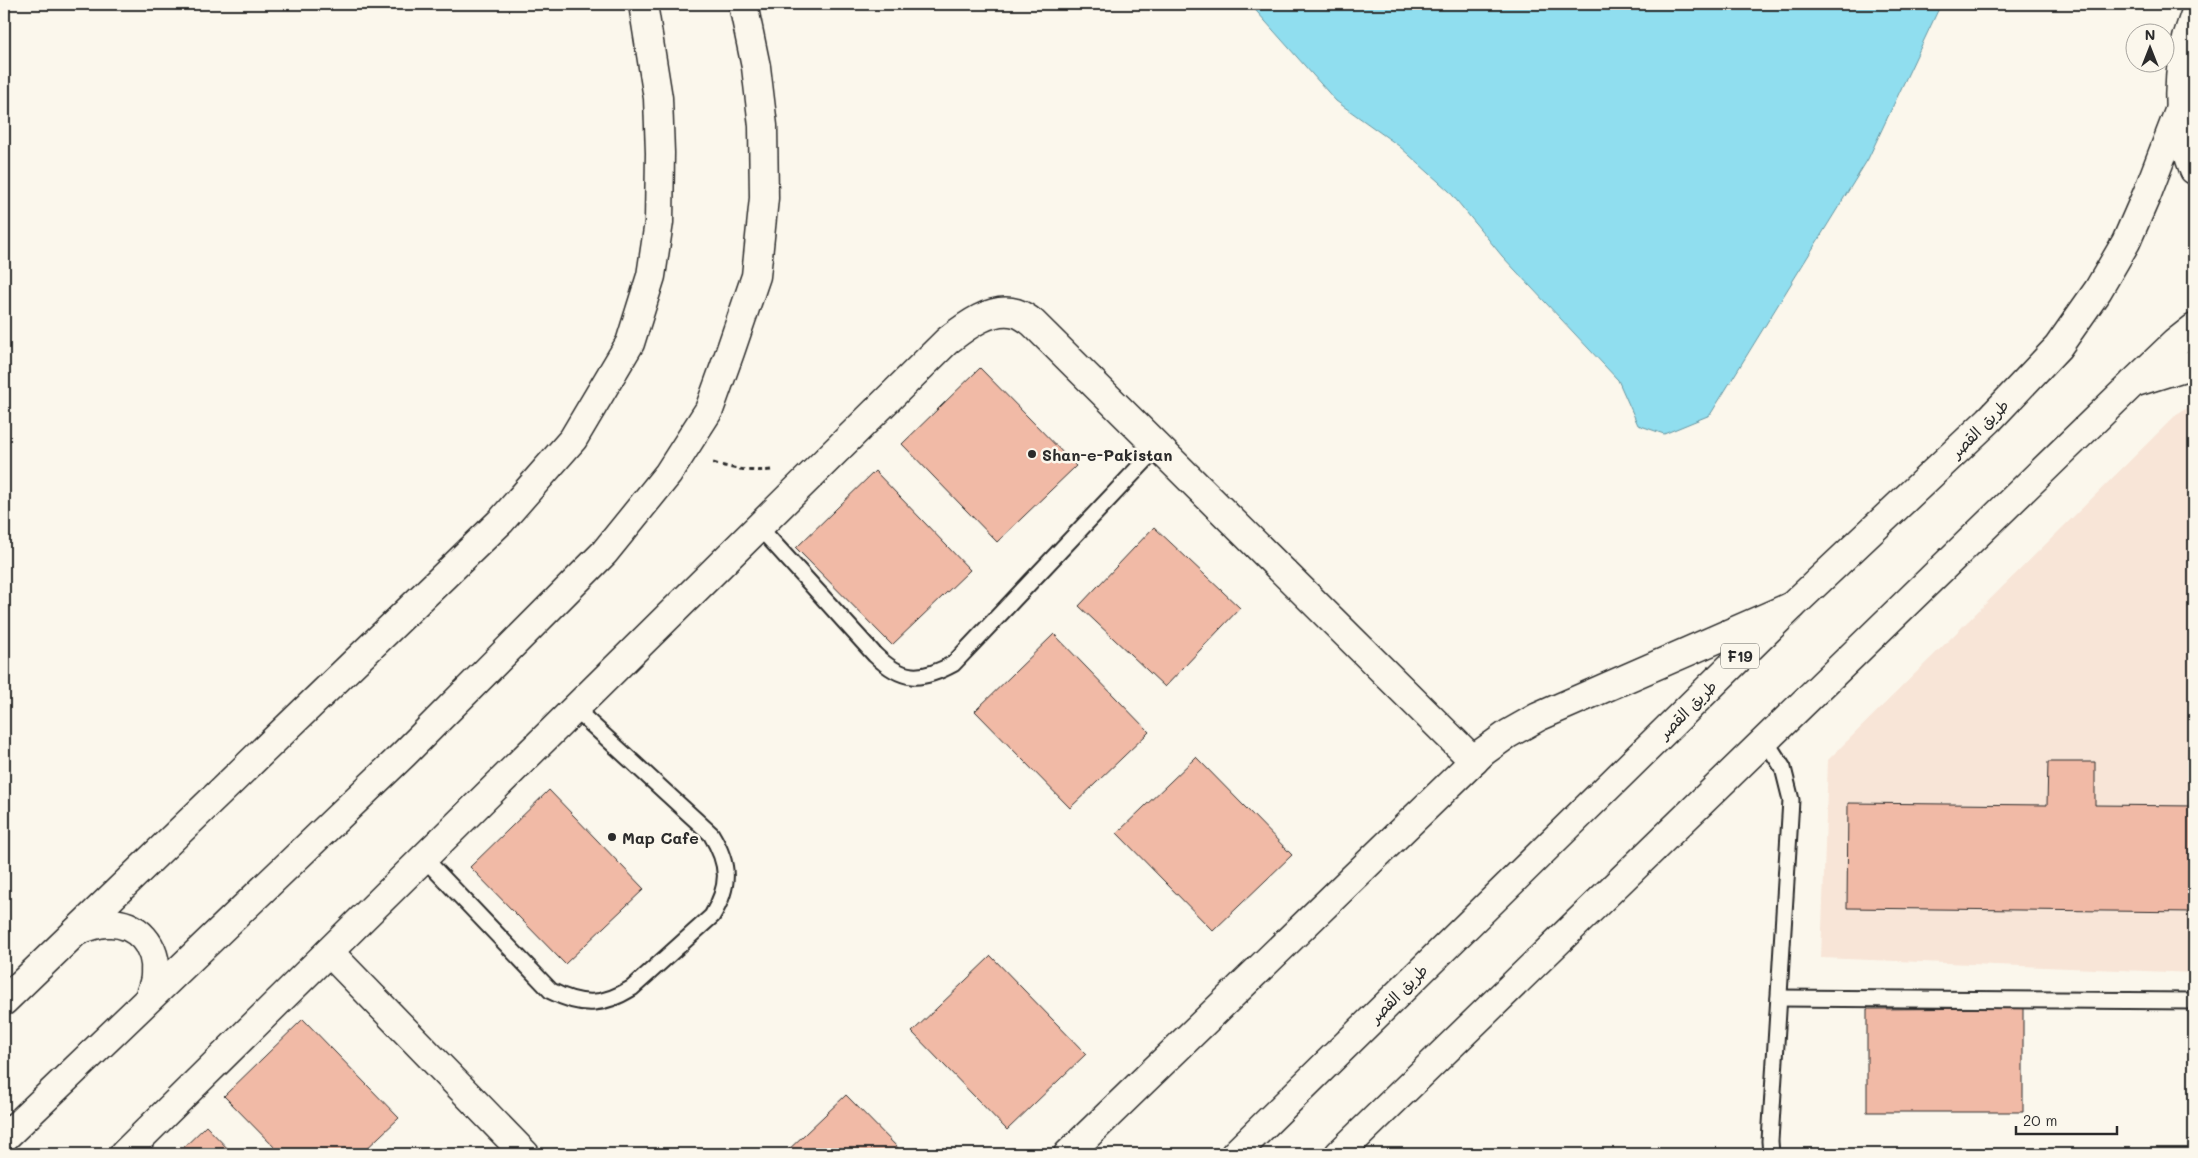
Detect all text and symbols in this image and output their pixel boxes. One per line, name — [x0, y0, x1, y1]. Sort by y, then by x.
north arrow — [2126, 22, 2176, 72]
text: N — [2145, 25, 2155, 44]
street label: طريق القصر — [1944, 394, 2013, 463]
place label: Shan-e-Pakistan — [1042, 444, 1172, 465]
marker: Shan-e-Pakistan — [1026, 448, 1038, 460]
road number: F19 — [1721, 644, 1759, 668]
street label: طريق القصر — [1652, 675, 1721, 744]
place label: Map Cafe — [622, 827, 699, 848]
marker: Map Cafe — [606, 831, 618, 843]
street label: طريق القصر — [1363, 959, 1432, 1028]
scale bar — [2016, 1103, 2117, 1135]
text: 20 m — [2023, 1110, 2057, 1130]

